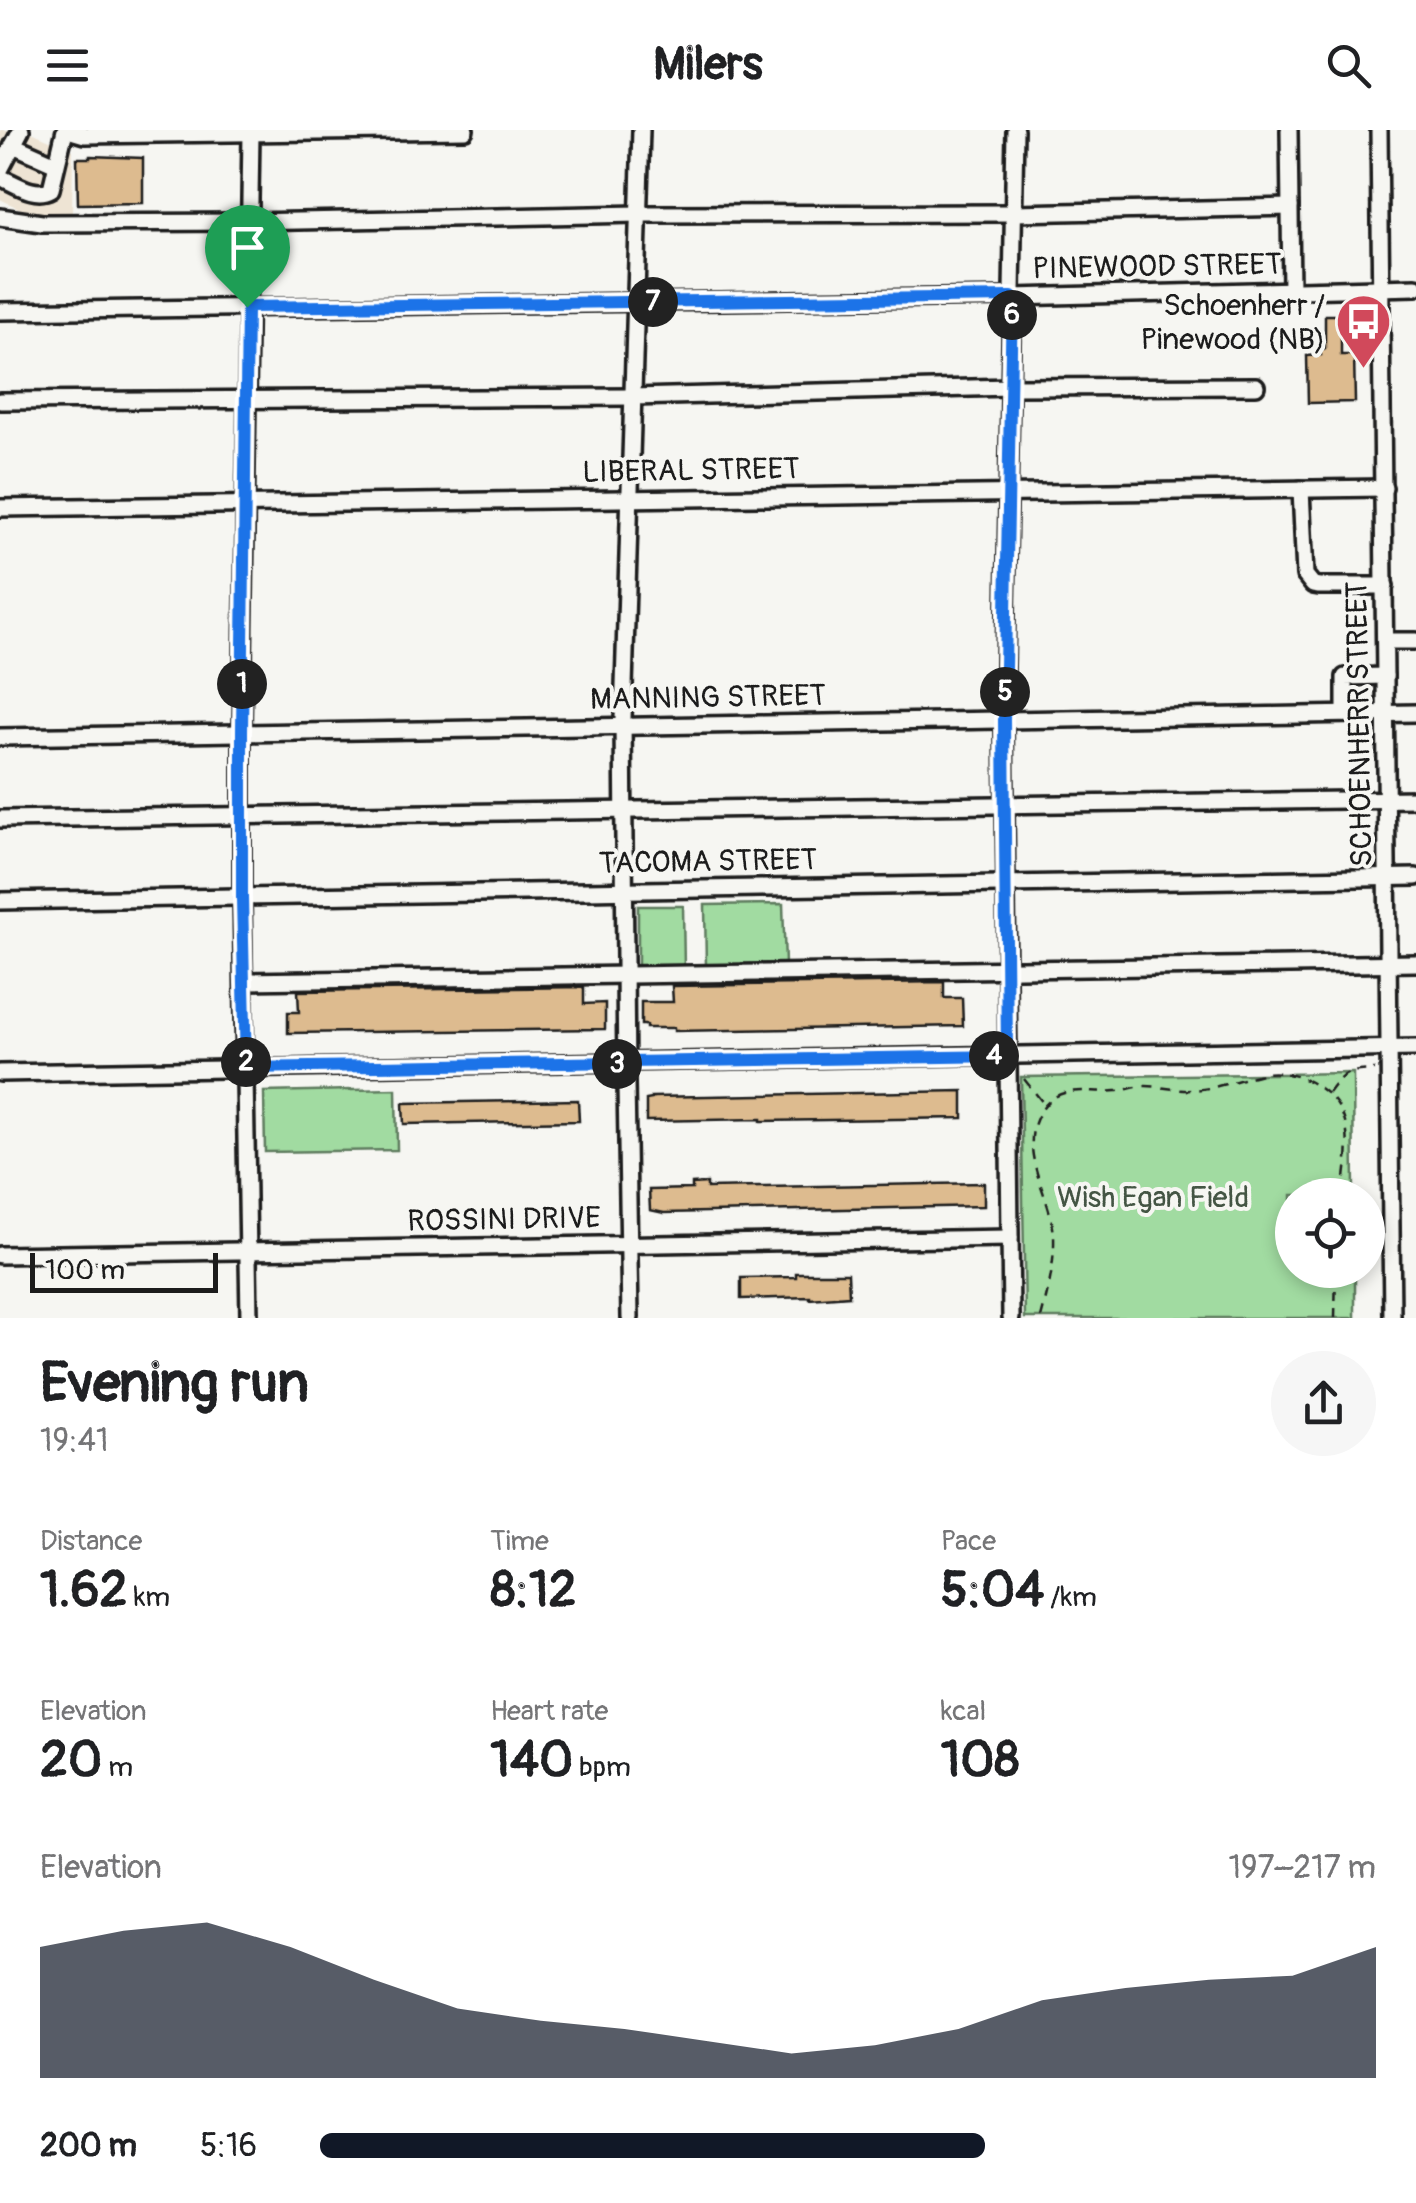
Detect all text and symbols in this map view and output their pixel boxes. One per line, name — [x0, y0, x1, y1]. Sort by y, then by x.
text: Milers — [653, 37, 763, 93]
icon: menu — [40, 38, 95, 93]
icon: search — [1321, 38, 1376, 93]
pin — [205, 205, 290, 308]
icon: arrive — [220, 220, 275, 275]
street label: PINEWOOD STREET — [1032, 246, 1282, 287]
pin: 7 — [628, 277, 678, 327]
text: 7 — [646, 284, 660, 319]
place label: Schoenherr / Pinewood (NB) — [1141, 287, 1325, 358]
pin: 6 — [987, 290, 1037, 340]
bus stop icon: Schoenherr / Pinewood (NB) — [1334, 292, 1394, 371]
text: 6 — [1004, 297, 1020, 332]
street label: LIBERAL STREET — [582, 450, 800, 491]
street label: SCHOENHERR STREET — [1339, 581, 1380, 867]
pin: 1 — [217, 659, 267, 709]
text: 1 — [237, 666, 247, 701]
pin: 5 — [980, 667, 1030, 717]
text: 5 — [997, 674, 1013, 709]
street label: MANNING STREET — [590, 677, 826, 718]
street label: TACOMA STREET — [598, 841, 818, 882]
pin: 4 — [969, 1031, 1019, 1081]
pin: 2 — [221, 1037, 271, 1087]
text: 4 — [986, 1038, 1002, 1073]
pin: 3 — [592, 1039, 642, 1089]
text: 2 — [238, 1044, 254, 1079]
text: 3 — [609, 1046, 625, 1081]
map controls — [1275, 1178, 1385, 1288]
button: locate — [1275, 1178, 1385, 1288]
park label: Wish Egan Field — [1057, 1179, 1249, 1216]
street label: ROSSINI DRIVE — [407, 1199, 601, 1240]
scale bar — [30, 1248, 218, 1292]
text: 100 m — [45, 1253, 125, 1288]
text: Evening run — [40, 1349, 309, 1418]
button: share — [1271, 1351, 1376, 1456]
text: 19:41 — [40, 1421, 109, 1461]
text: Distance — [40, 1524, 142, 1559]
text: Time — [490, 1524, 549, 1559]
text: Pace — [941, 1524, 996, 1559]
text: 1.62 — [40, 1559, 128, 1622]
text: 8:12 — [490, 1559, 576, 1622]
text: 5:04 — [941, 1559, 1044, 1622]
text: km — [128, 1580, 170, 1615]
text: /km — [1044, 1580, 1097, 1615]
text: Elevation — [40, 1694, 147, 1729]
text: Heart rate — [490, 1694, 608, 1729]
text: kcal — [941, 1694, 986, 1729]
text: 20 — [40, 1729, 102, 1792]
text: 140 — [490, 1729, 573, 1792]
text: 108 — [941, 1729, 1020, 1792]
text: m — [102, 1750, 133, 1785]
text: bpm — [573, 1750, 631, 1785]
text: Elevation — [40, 1848, 162, 1888]
text: 197–217 m — [1229, 1848, 1376, 1888]
text: 200 m — [40, 2126, 137, 2166]
text: 5:16 — [200, 2126, 257, 2166]

